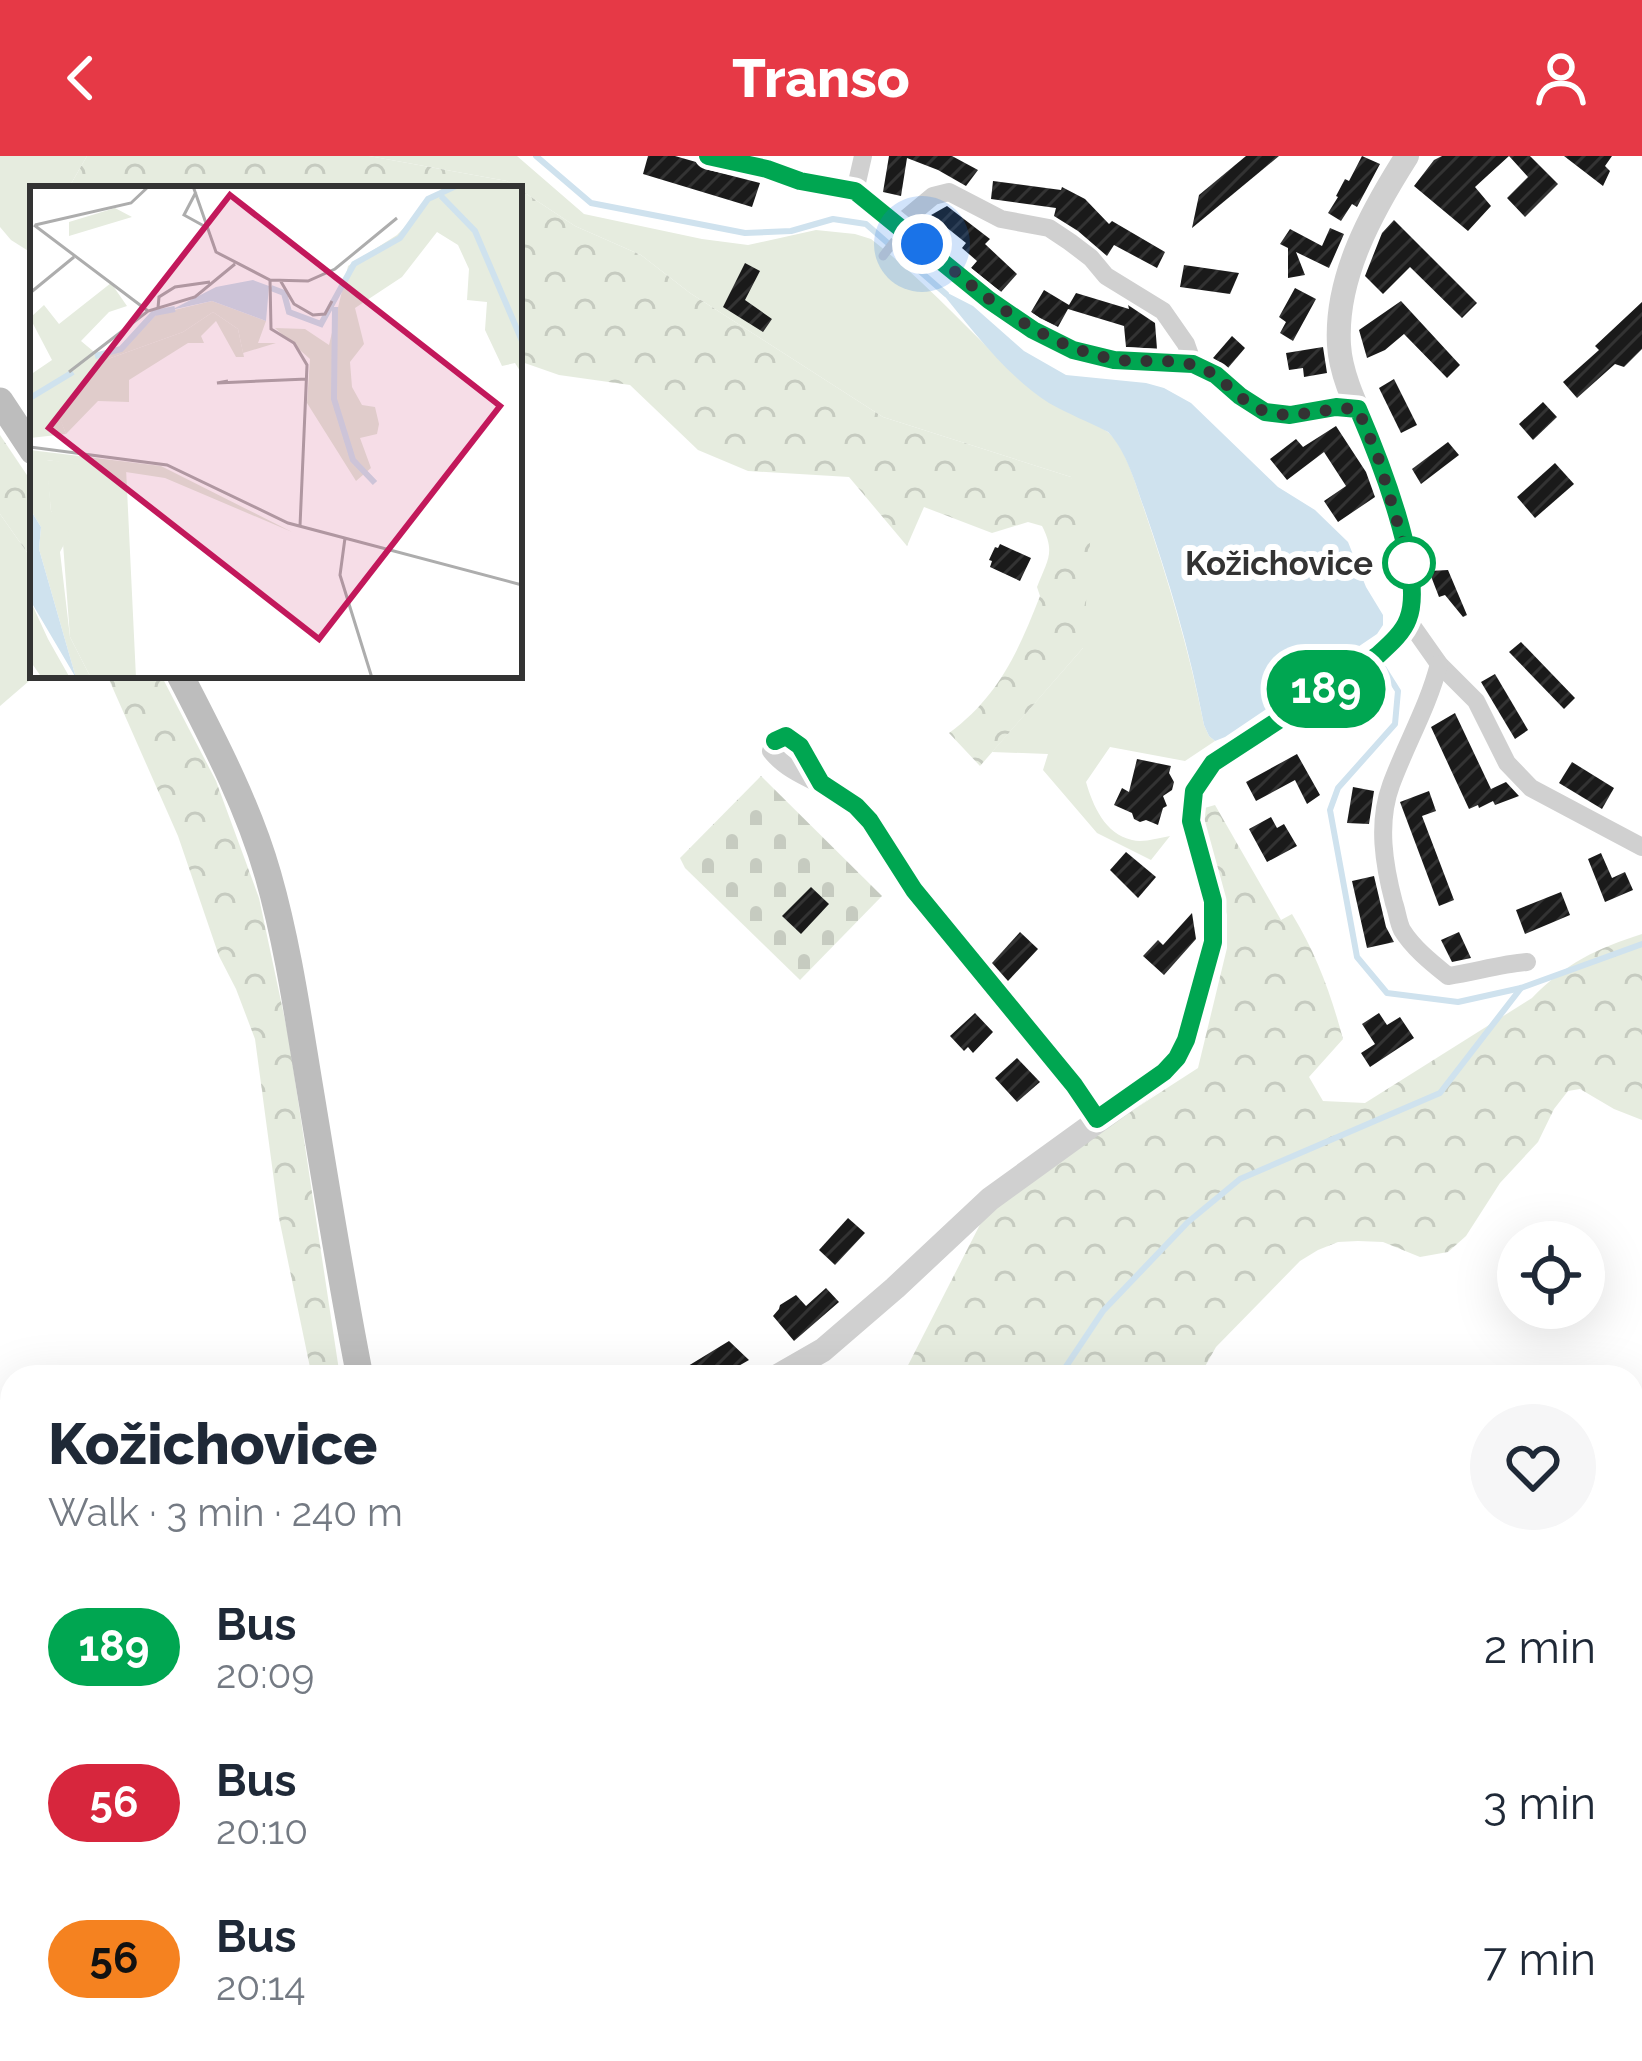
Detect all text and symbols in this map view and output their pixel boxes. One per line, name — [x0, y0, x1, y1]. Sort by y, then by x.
icon: back — [48, 45, 114, 111]
icon: person — [1528, 45, 1594, 111]
text: Transo — [732, 46, 910, 110]
inset map — [30, 186, 522, 678]
your location — [892, 214, 952, 274]
marker: Kožichovice — [1384, 538, 1434, 588]
place label: Kožichovice — [1185, 544, 1373, 583]
line badge: 189 — [1257, 650, 1395, 728]
text: 189 — [1291, 664, 1361, 713]
map controls — [1497, 1221, 1605, 1329]
button: locate — [1497, 1221, 1605, 1329]
button: heart — [1470, 1404, 1596, 1530]
text: Kožichovice — [48, 1410, 377, 1477]
text: Walk · 3 min · 240 m — [48, 1489, 403, 1535]
text: Bus — [216, 1598, 297, 1651]
text: 2 min — [1484, 1621, 1596, 1674]
text: 189 — [79, 1622, 149, 1671]
text: 20:09 — [216, 1651, 314, 1697]
text: Bus — [216, 1754, 297, 1807]
text: 3 min — [1483, 1777, 1596, 1830]
text: 56 — [90, 1778, 138, 1827]
text: 20:10 — [216, 1807, 308, 1853]
text: Bus — [216, 1910, 297, 1963]
text: 7 min — [1483, 1933, 1596, 1986]
text: 56 — [90, 1934, 138, 1983]
text: 20:14 — [216, 1963, 306, 2009]

